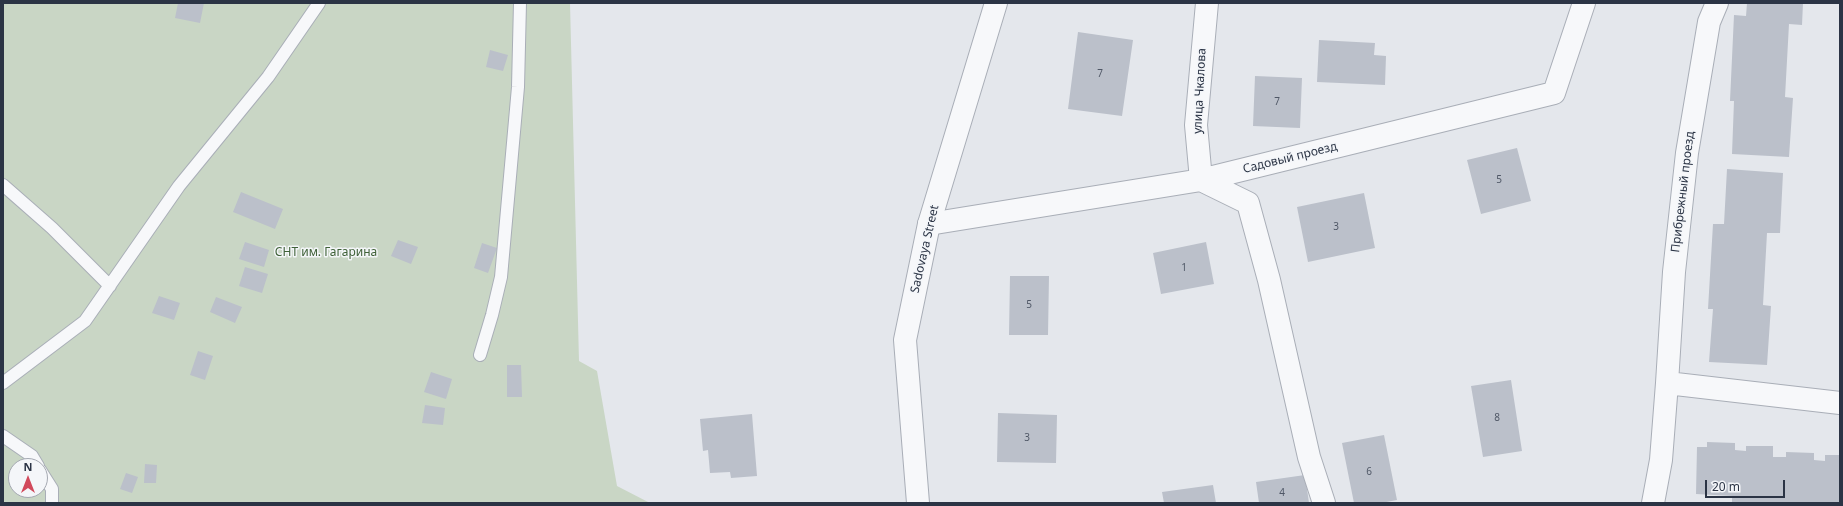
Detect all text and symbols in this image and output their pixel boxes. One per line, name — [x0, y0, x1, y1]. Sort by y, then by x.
street label: улица Чкалова — [1191, 48, 1209, 134]
house number: 7 — [1097, 68, 1103, 80]
house number: 7 — [1274, 96, 1280, 108]
street label: Прибрежный проезд — [1668, 131, 1698, 253]
street label: Садовый проезд — [1241, 139, 1339, 177]
house number: 5 — [1496, 174, 1502, 186]
street label: Sadovaya Street — [908, 204, 942, 294]
house number: 3 — [1333, 221, 1339, 233]
park label: СНТ им. Гагарина — [275, 246, 377, 260]
house number: 1 — [1181, 262, 1187, 274]
house number: 5 — [1026, 299, 1032, 311]
house number: 8 — [1494, 412, 1500, 424]
house number: 3 — [1024, 432, 1030, 444]
north arrow — [8, 458, 48, 498]
text: N — [24, 459, 32, 474]
house number: 6 — [1366, 466, 1372, 478]
scale bar — [1707, 472, 1787, 498]
text: 20 m — [1712, 478, 1740, 495]
house number: 4 — [1279, 487, 1285, 499]

